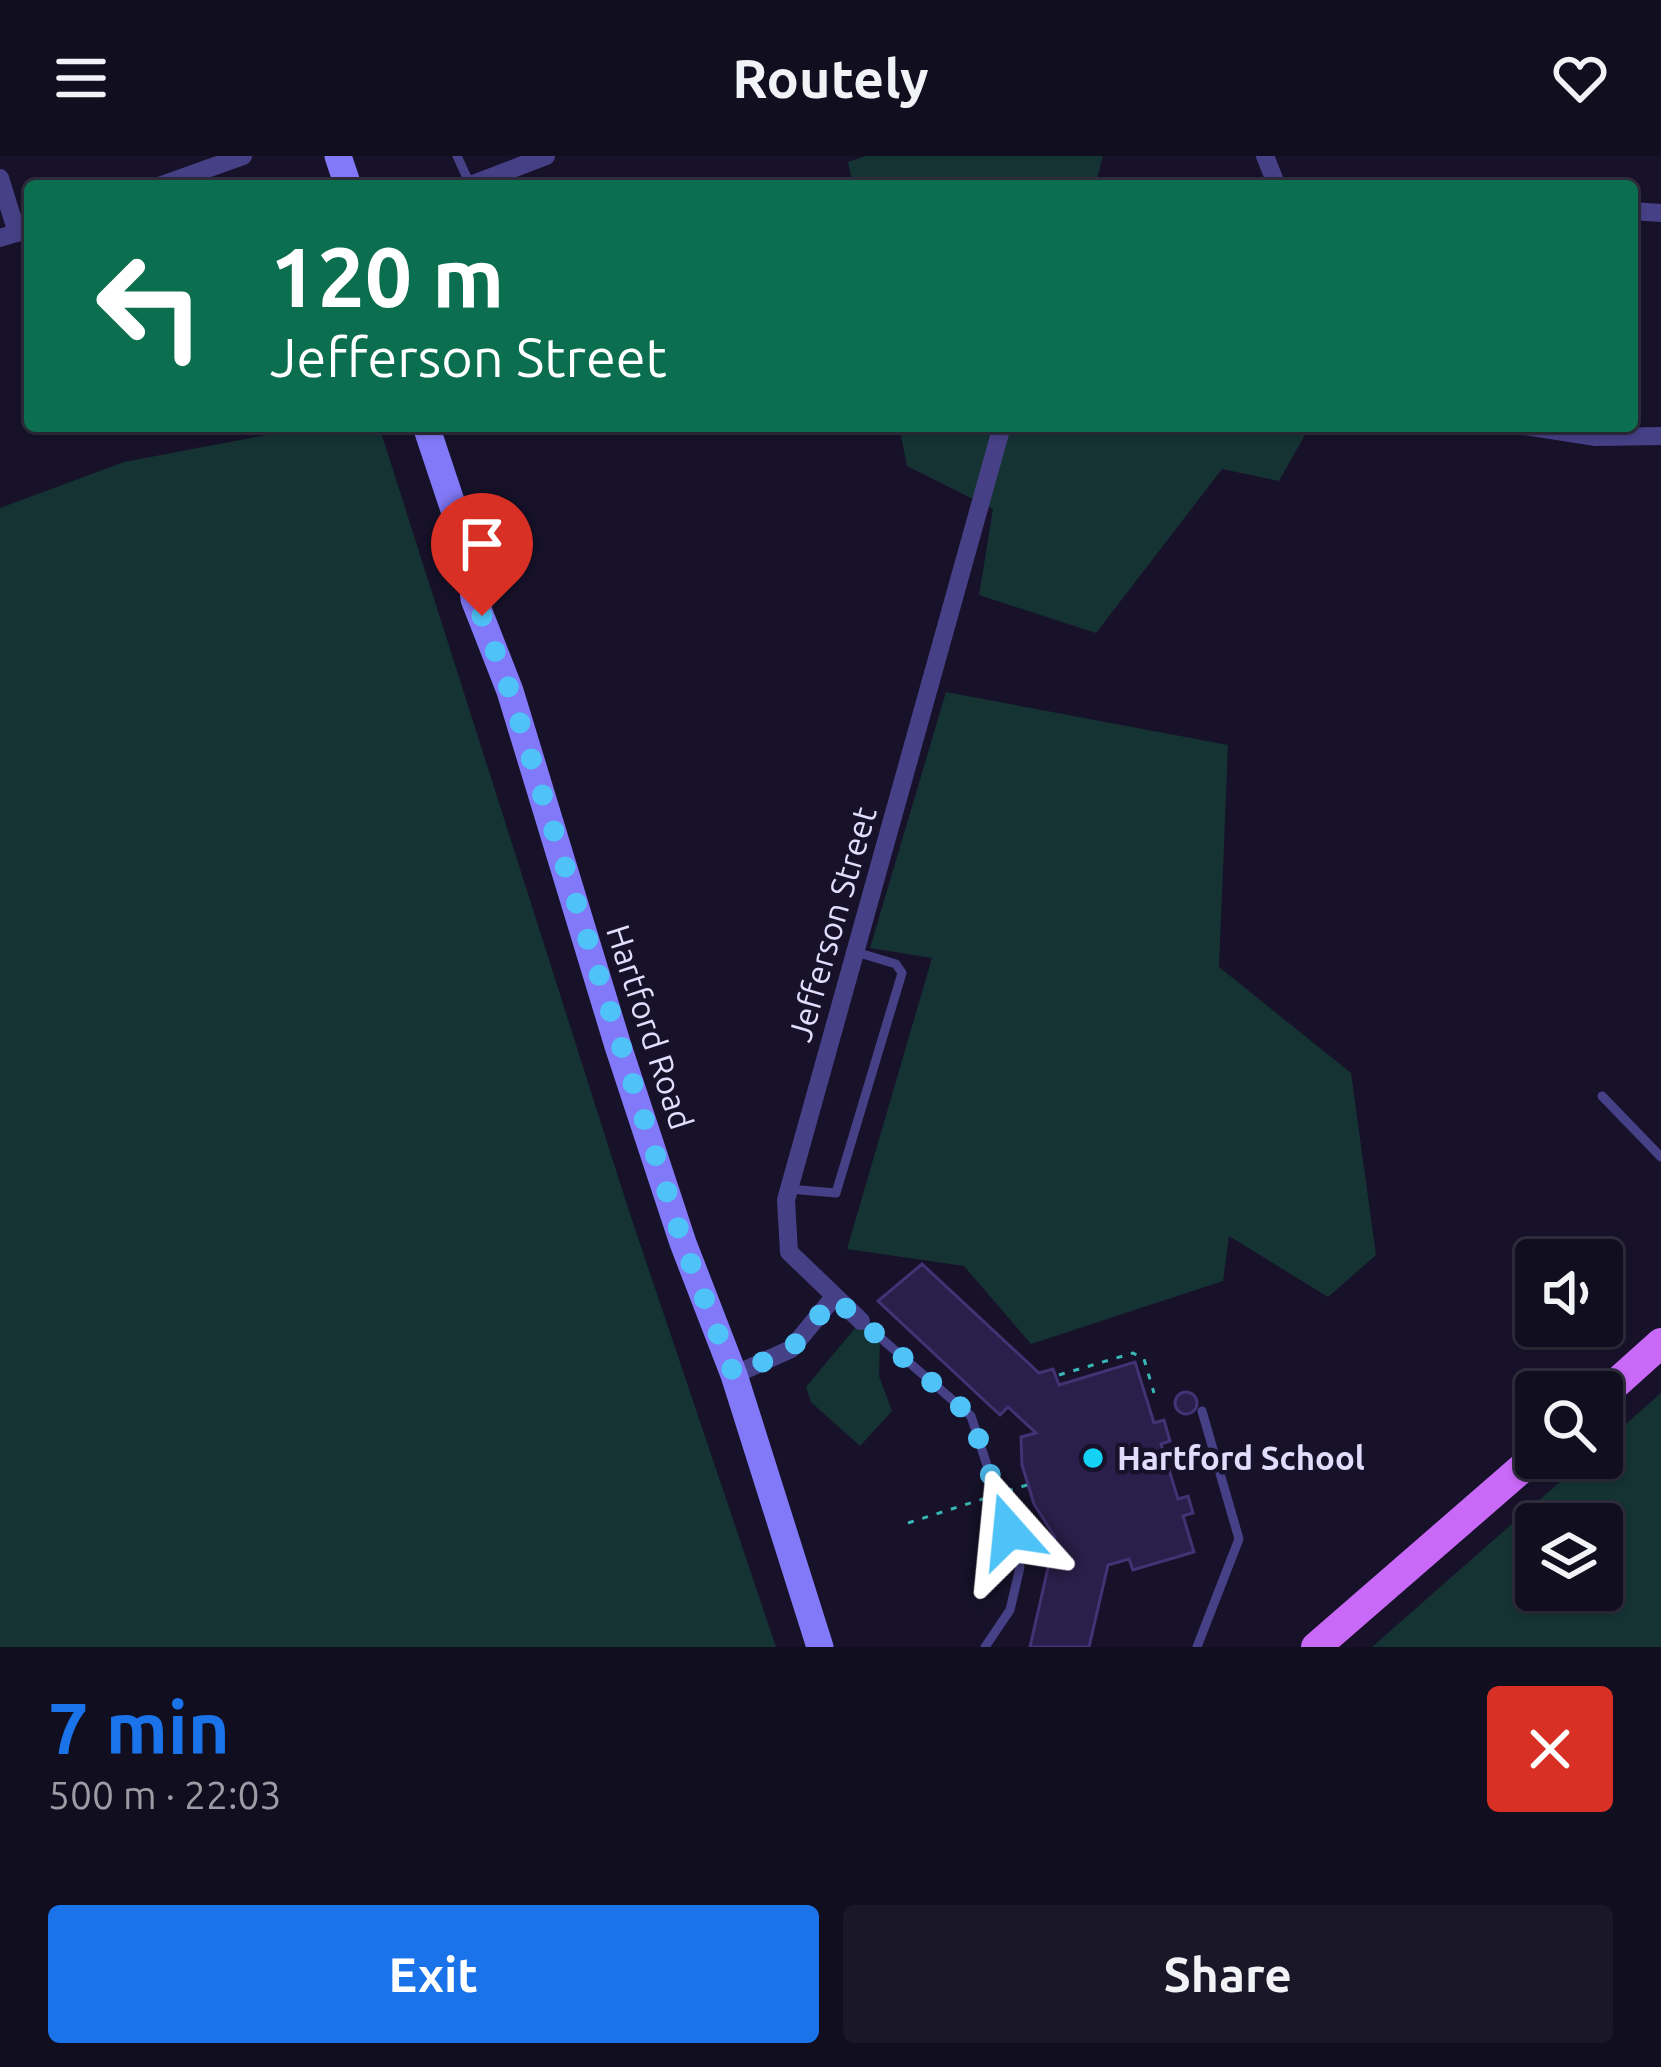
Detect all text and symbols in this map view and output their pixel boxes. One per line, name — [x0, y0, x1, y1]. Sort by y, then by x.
icon: menu — [48, 45, 114, 111]
icon: heart — [1547, 45, 1613, 111]
text: Routely — [732, 48, 929, 108]
icon: left — [72, 228, 228, 384]
text: 120 m — [270, 229, 504, 323]
text: Jefferson Street — [270, 327, 667, 387]
pin — [431, 493, 533, 616]
icon: arrive — [449, 511, 515, 577]
street label: Jefferson Street — [780, 802, 883, 1045]
street label: Hartford Road — [600, 920, 701, 1134]
map controls — [1515, 1239, 1623, 1611]
button: sound — [1515, 1239, 1623, 1347]
button: search — [1515, 1371, 1623, 1479]
place label: Hartford School — [1117, 1439, 1365, 1476]
marker: Hartford School — [1080, 1445, 1106, 1471]
position arrow — [946, 1468, 1072, 1594]
button: layers — [1515, 1503, 1623, 1611]
button: close — [1487, 1686, 1613, 1812]
text: 7 min — [48, 1687, 230, 1768]
text: 500 m · 22:03 — [48, 1773, 282, 1816]
button: Exit — [48, 1905, 819, 2043]
button: Share — [843, 1905, 1613, 2043]

